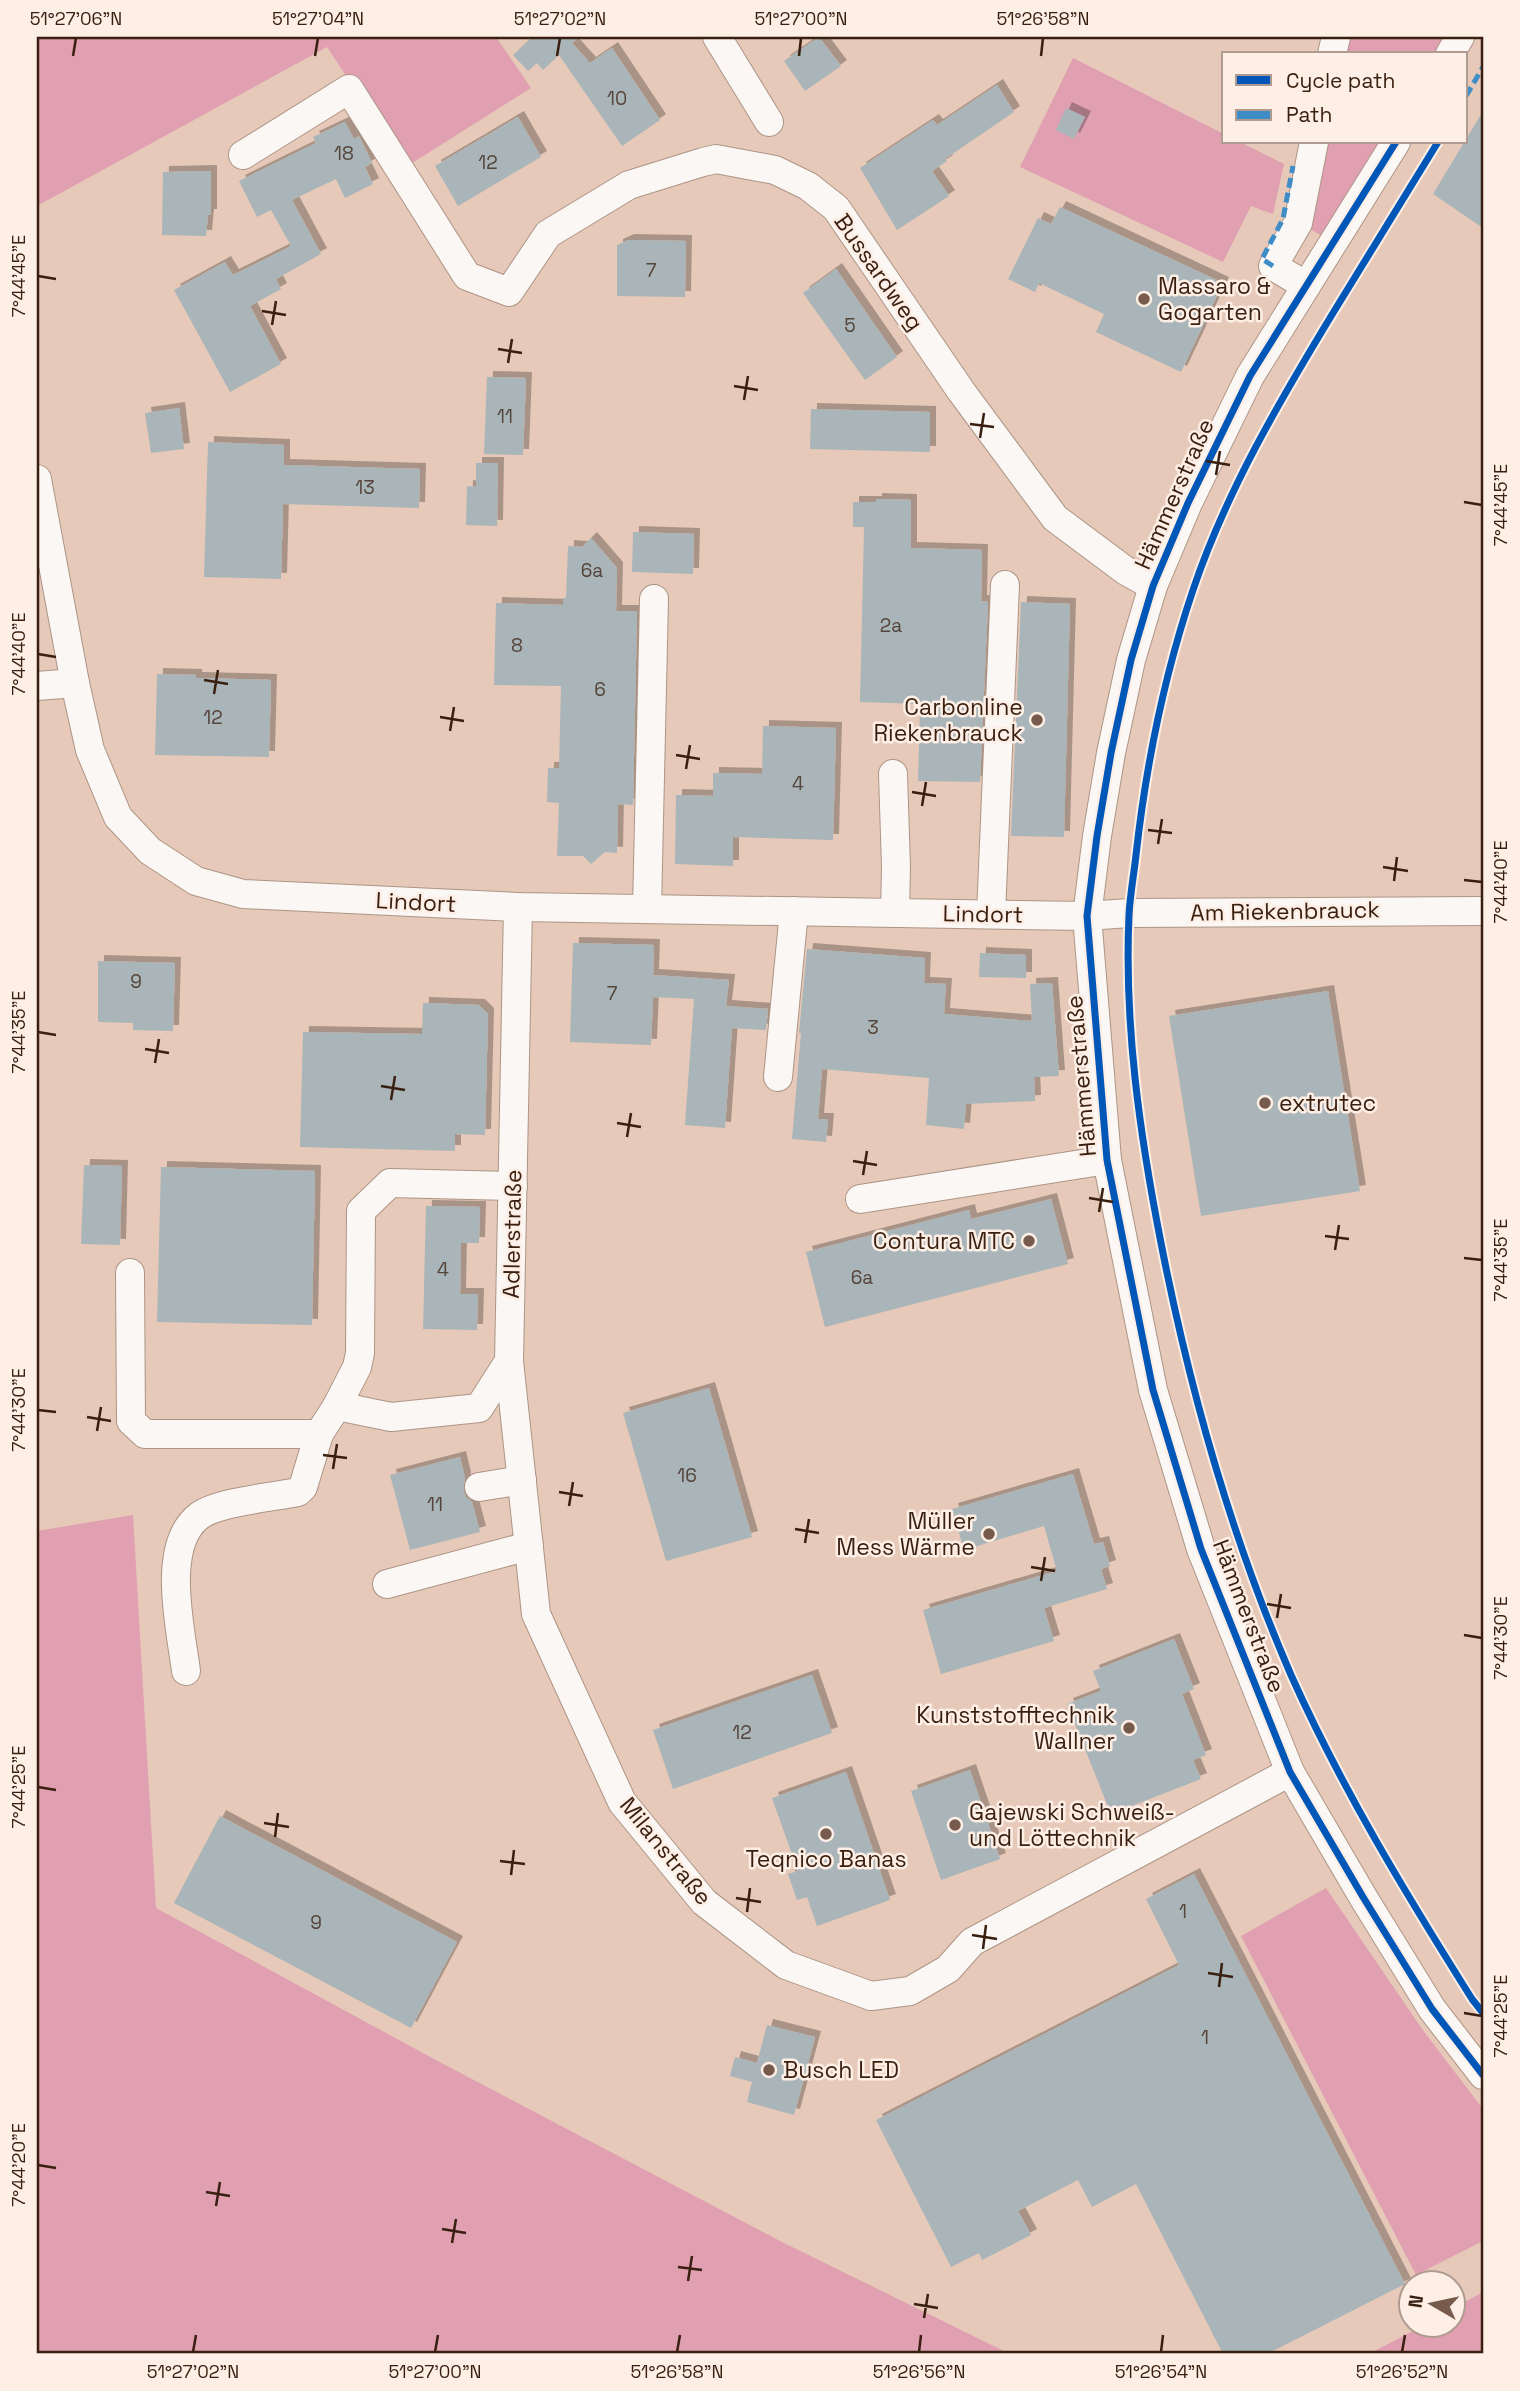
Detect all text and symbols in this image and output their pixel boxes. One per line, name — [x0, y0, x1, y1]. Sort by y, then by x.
text: 51°27'06"N — [30, 7, 122, 30]
text: 51°27'04"N — [272, 7, 364, 30]
text: 51°27'02"N — [514, 7, 606, 30]
text: 51°27'00"N — [755, 7, 847, 30]
text: 51°26'58"N — [997, 7, 1089, 30]
legend — [1222, 52, 1468, 144]
text: Cycle path — [1286, 67, 1395, 94]
house number: 10 — [607, 86, 627, 111]
text: Path — [1286, 101, 1332, 128]
house number: 18 — [334, 141, 354, 166]
house number: 12 — [478, 150, 498, 175]
street label: Bussardweg — [828, 208, 930, 336]
text: 7°44'45"E — [7, 235, 30, 317]
house number: 7 — [646, 258, 657, 283]
place label: Massaro & Gogarten — [1158, 271, 1271, 327]
marker: Massaro & Gogarten — [1136, 291, 1152, 307]
house number: 5 — [844, 313, 856, 338]
house number: 11 — [497, 404, 513, 429]
street label: Hämmerstraße — [1127, 414, 1221, 574]
text: 7°44'45"E — [1489, 464, 1512, 546]
house number: 13 — [355, 475, 375, 500]
house number: 6a — [581, 558, 603, 583]
text: 7°44'40"E — [7, 612, 30, 696]
house number: 2a — [880, 613, 902, 638]
house number: 8 — [511, 633, 523, 658]
house number: 6 — [594, 677, 606, 702]
place label: Carbonline Riekenbrauck — [874, 692, 1023, 748]
house number: 12 — [203, 705, 223, 730]
marker: Carbonline Riekenbrauck — [1029, 712, 1045, 728]
house number: 4 — [792, 771, 804, 796]
text: 7°44'40"E — [1489, 840, 1512, 924]
street label: Lindort — [375, 885, 457, 919]
street label: Am Riekenbrauck — [1190, 894, 1380, 928]
street label: Lindort — [942, 898, 1024, 930]
house number: 9 — [130, 969, 142, 994]
house number: 7 — [607, 981, 618, 1006]
text: 7°44'35"E — [7, 991, 30, 1073]
street label: Hämmerstraße — [1059, 994, 1103, 1158]
house number: 3 — [867, 1015, 879, 1040]
place label: extrutec — [1279, 1088, 1376, 1118]
marker: extrutec — [1257, 1095, 1273, 1111]
street label: Adlerstraße — [496, 1169, 528, 1299]
text: 7°44'35"E — [1489, 1219, 1512, 1301]
place label: Contura MTC — [873, 1226, 1015, 1256]
marker: Contura MTC — [1021, 1233, 1037, 1249]
house number: 4 — [437, 1257, 449, 1282]
house number: 6a — [851, 1265, 873, 1290]
text: 7°44'30"E — [7, 1368, 30, 1452]
house number: 16 — [677, 1463, 697, 1488]
house number: 11 — [427, 1492, 443, 1517]
place label: Müller Mess Wärme — [836, 1506, 975, 1562]
marker: Müller Mess Wärme — [981, 1526, 997, 1542]
street label: Hämmerstraße — [1206, 1535, 1292, 1697]
text: 7°44'30"E — [1489, 1596, 1512, 1680]
place label: Kunststofftechnik Wallner — [916, 1700, 1115, 1756]
house number: 12 — [732, 1720, 752, 1745]
marker: Kunststofftechnik Wallner — [1121, 1720, 1137, 1736]
text: 7°44'25"E — [7, 1746, 30, 1828]
street label: Milanstraße — [613, 1791, 719, 1911]
place label: Gajewski Schweiß- und Löttechnik — [969, 1797, 1175, 1853]
marker: Gajewski Schweiß- und Löttechnik — [947, 1817, 963, 1833]
marker: Teqnico Banas — [818, 1826, 834, 1842]
place label: Teqnico Banas — [745, 1844, 907, 1874]
house number: 1 — [1179, 1899, 1187, 1924]
house number: 9 — [310, 1910, 322, 1935]
text: 7°44'25"E — [1489, 1975, 1512, 2057]
house number: 1 — [1201, 2025, 1209, 2050]
place label: Busch LED — [783, 2055, 899, 2085]
marker: Busch LED — [761, 2062, 777, 2078]
text: 7°44'20"E — [7, 2123, 30, 2207]
north arrow — [1398, 2268, 1468, 2338]
text: N — [1402, 2293, 1429, 2310]
text: 51°27'02"N — [147, 2360, 239, 2383]
text: 51°27'00"N — [389, 2360, 481, 2383]
text: 51°26'58"N — [631, 2360, 723, 2383]
text: 51°26'56"N — [873, 2360, 965, 2383]
text: 51°26'54"N — [1115, 2360, 1207, 2383]
text: 51°26'52"N — [1356, 2360, 1448, 2383]

